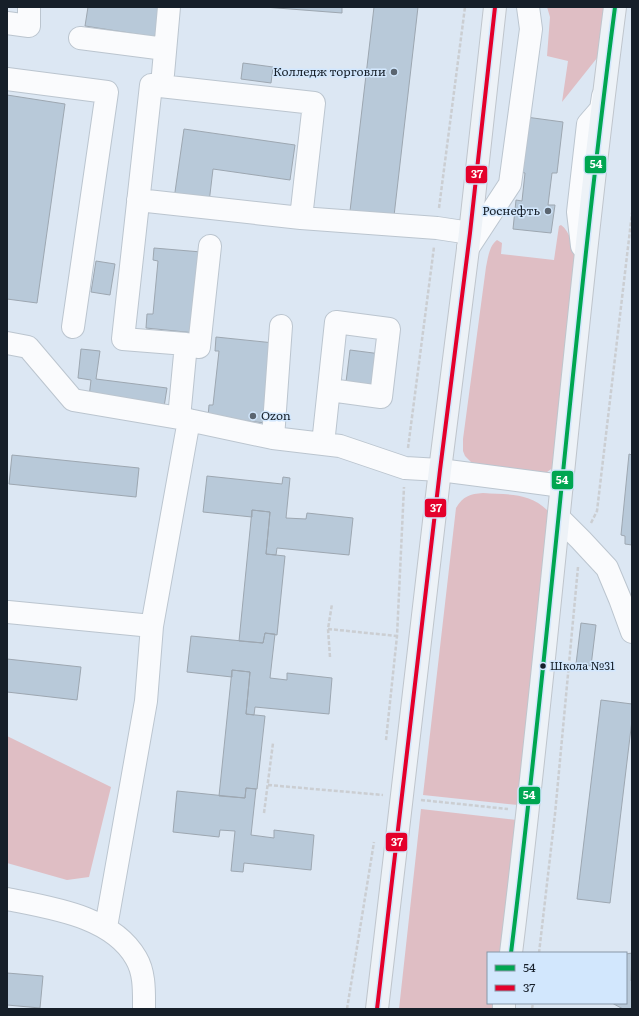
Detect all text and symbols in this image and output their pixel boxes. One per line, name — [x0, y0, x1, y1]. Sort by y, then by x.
place label: Колледж торговли — [273, 62, 386, 80]
marker: Колледж торговли — [389, 67, 399, 77]
line badge: 54 — [584, 155, 607, 174]
text: 54 — [590, 155, 603, 171]
line badge: 37 — [465, 165, 488, 184]
text: 37 — [471, 165, 483, 181]
place label: Роснефть — [482, 201, 540, 219]
marker: Роснефть — [543, 206, 553, 216]
place label: Ozon — [261, 406, 291, 424]
marker: Ozon — [248, 411, 258, 421]
line badge: 54 — [551, 470, 574, 490]
text: 54 — [556, 471, 569, 487]
line badge: 37 — [424, 498, 447, 518]
text: 37 — [430, 499, 442, 515]
place label: Школа №31 — [550, 657, 615, 673]
marker: Школа №31 — [538, 661, 548, 671]
line badge: 54 — [518, 786, 541, 805]
text: 54 — [523, 786, 536, 802]
line badge: 37 — [385, 832, 408, 852]
text: 37 — [391, 833, 403, 849]
legend — [487, 952, 627, 1004]
text: 54 — [523, 958, 536, 976]
text: 37 — [523, 978, 535, 996]

